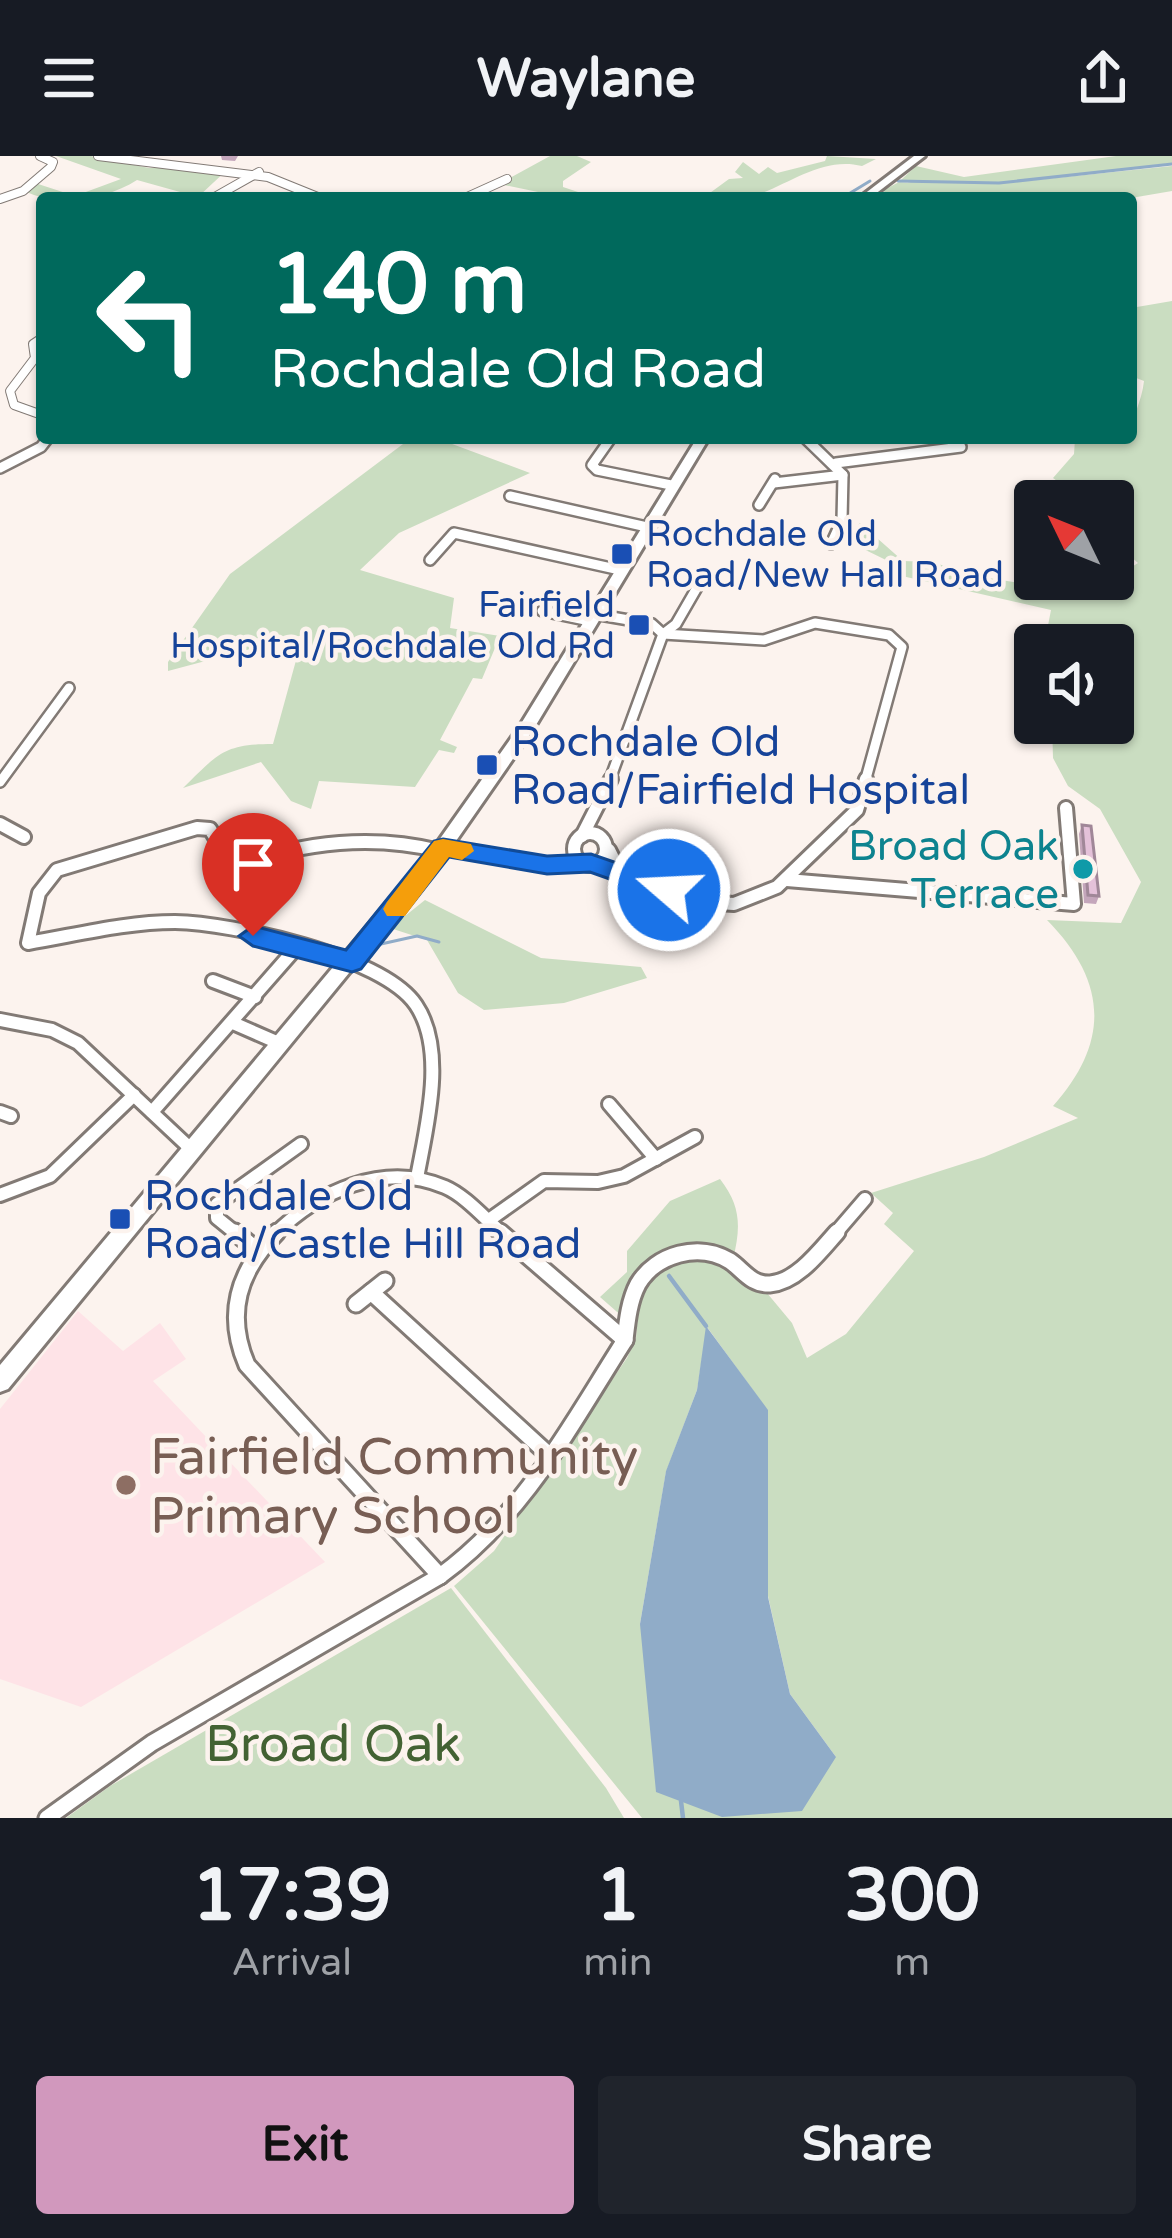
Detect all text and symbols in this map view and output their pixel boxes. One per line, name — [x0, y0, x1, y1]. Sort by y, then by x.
icon: menu — [36, 45, 102, 111]
icon: share — [1070, 45, 1136, 111]
text: Waylane — [477, 46, 695, 111]
text: 140 m — [270, 235, 527, 336]
icon: left — [72, 240, 228, 396]
text: Rochdale Old Road — [270, 337, 766, 402]
north arrow — [1014, 480, 1134, 600]
map controls — [1014, 480, 1134, 744]
place label: Rochdale Old Road/New Hall Road — [646, 513, 1004, 597]
marker: Rochdale Old Road/New Hall Road — [609, 541, 635, 567]
place label: Fairfield Hospital/Rochdale Old Rd — [170, 584, 615, 668]
marker: Fairfield Hospital/Rochdale Old Rd — [626, 612, 652, 638]
button: sound — [1014, 624, 1134, 744]
place label: Rochdale Old Road/Fairfield Hospital — [511, 717, 970, 816]
marker: Rochdale Old Road/Fairfield Hospital — [474, 752, 500, 778]
pin — [202, 813, 304, 936]
place label: Broad Oak Terrace — [848, 821, 1059, 920]
position arrow — [606, 827, 732, 953]
icon: arrive — [220, 831, 286, 897]
marker: Broad Oak Terrace — [1070, 856, 1096, 882]
place label: Rochdale Old Road/Castle Hill Road — [144, 1171, 581, 1270]
marker: Rochdale Old Road/Castle Hill Road — [107, 1206, 133, 1232]
place label: Fairfield Community Primary School — [150, 1427, 638, 1548]
marker: Fairfield Community Primary School — [113, 1472, 139, 1498]
park label: Broad Oak — [205, 1714, 461, 1776]
text: 17:39 — [192, 1853, 391, 1940]
text: 1 — [595, 1853, 641, 1940]
text: 300 — [844, 1853, 980, 1940]
text: Arrival — [231, 1939, 352, 1986]
text: min — [583, 1939, 653, 1986]
text: m — [894, 1939, 930, 1986]
button: Exit — [36, 2076, 574, 2214]
button: Share — [598, 2076, 1136, 2214]

